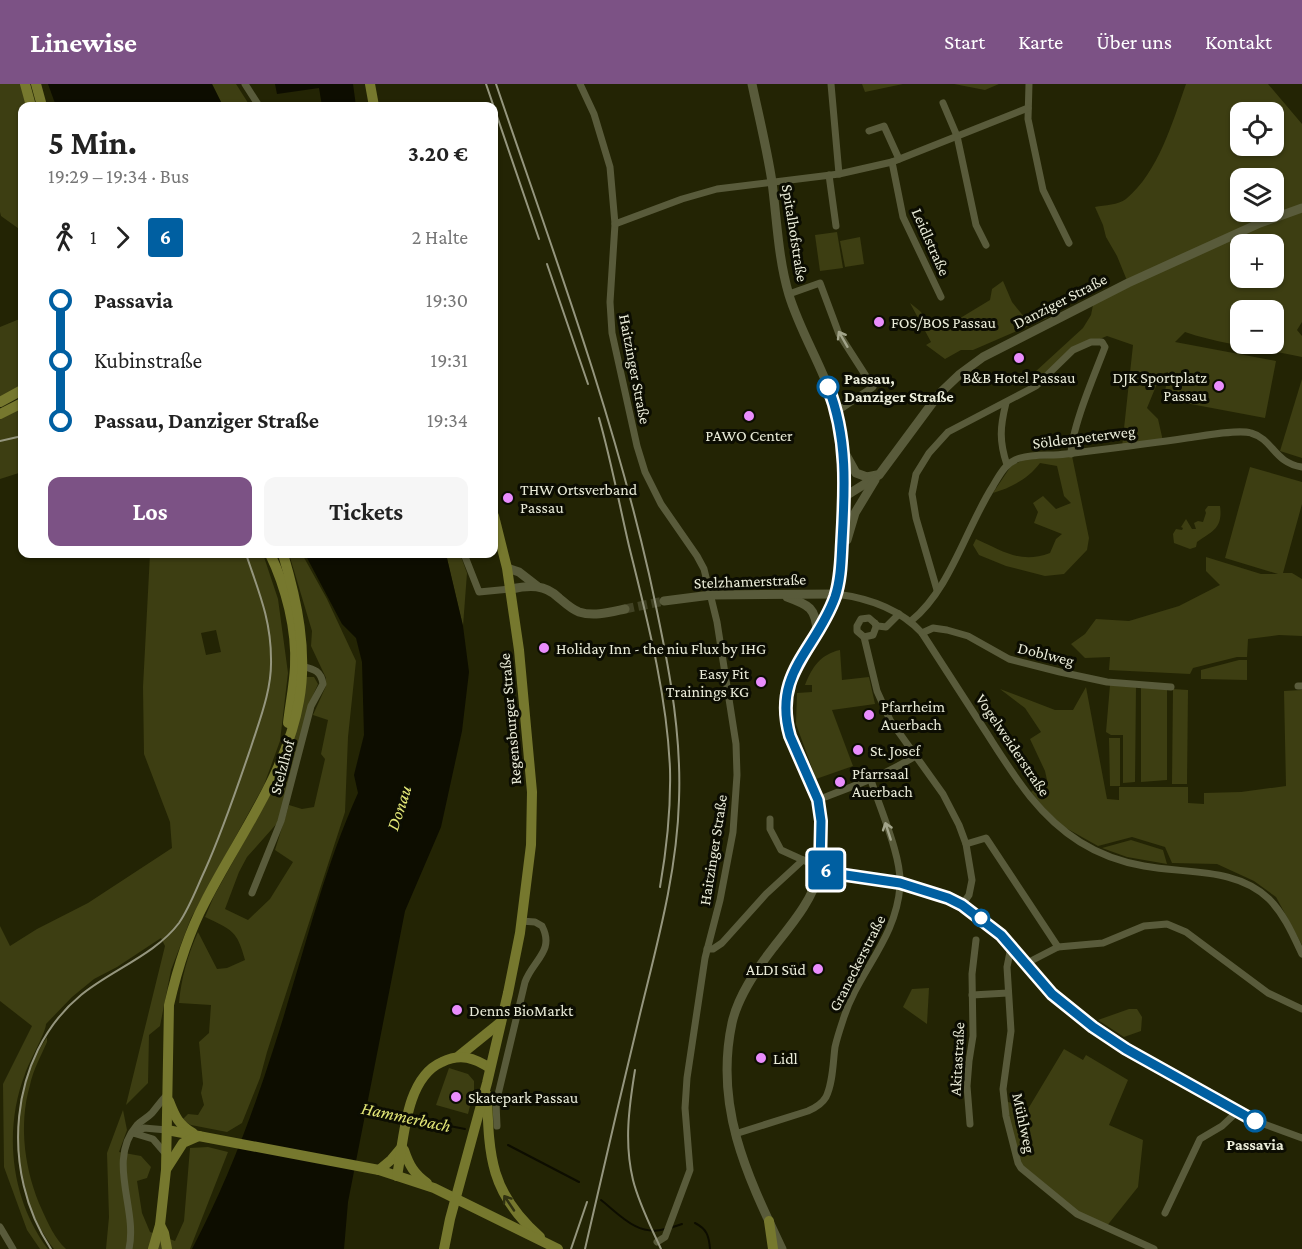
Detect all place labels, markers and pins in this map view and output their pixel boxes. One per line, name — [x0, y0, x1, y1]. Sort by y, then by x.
place label: FOS/BOS Passau — [891, 314, 997, 331]
marker: FOS/BOS Passau — [872, 315, 886, 329]
marker: B&B Hotel Passau — [1012, 351, 1026, 365]
place label: B&B Hotel Passau — [962, 369, 1076, 386]
place label: DJK Sportplatz Passau — [1113, 369, 1208, 404]
place label: Passau, Danziger Straße — [844, 370, 954, 405]
marker: Passau, Danziger Straße — [817, 376, 839, 398]
marker: DJK Sportplatz Passau — [1212, 379, 1226, 393]
marker: PAWO Center — [742, 409, 756, 423]
place label: PAWO Center — [705, 427, 793, 444]
place label: THW Ortsverband Passau — [520, 481, 638, 516]
marker: THW Ortsverband Passau — [501, 491, 515, 505]
place label: Holiday Inn - the niu Flux by IHG — [556, 640, 766, 658]
marker: Holiday Inn - the niu Flux by IHG — [537, 641, 551, 655]
place label: Easy Fit Trainings KG — [666, 665, 750, 701]
marker: Easy Fit Trainings KG — [754, 675, 768, 689]
place label: Pfarrheim Auerbach — [881, 698, 945, 733]
marker: Pfarrheim Auerbach — [862, 708, 876, 722]
place label: St. Josef — [870, 742, 921, 760]
marker: St. Josef — [851, 743, 865, 757]
place label: Pfarrsaal Auerbach — [852, 765, 913, 800]
marker: Pfarrsaal Auerbach — [833, 775, 847, 789]
unlabelled marker — [972, 909, 990, 927]
place label: ALDI Süd — [746, 961, 807, 978]
marker: ALDI Süd — [811, 962, 825, 976]
place label: Denns BioMarkt — [469, 1002, 574, 1019]
marker: Denns BioMarkt — [450, 1003, 464, 1017]
place label: Lidl — [773, 1050, 798, 1067]
marker: Lidl — [754, 1051, 768, 1065]
place label: Skatepark Passau — [468, 1089, 579, 1107]
marker: Skatepark Passau — [449, 1090, 463, 1104]
marker: Passavia — [1244, 1110, 1266, 1132]
place label: Passavia — [1226, 1136, 1284, 1153]

